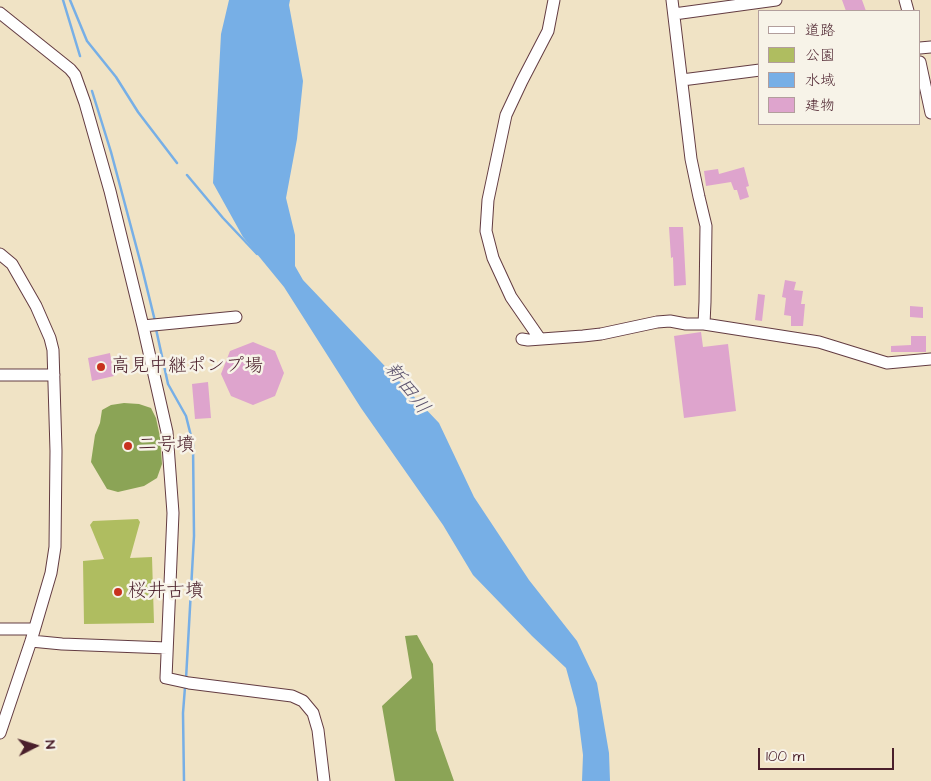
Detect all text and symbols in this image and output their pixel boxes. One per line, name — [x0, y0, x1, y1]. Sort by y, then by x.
legend — [758, 10, 921, 125]
text: 道路 — [805, 20, 835, 41]
text: 公園 — [805, 45, 835, 66]
text: 水域 — [805, 70, 835, 91]
text: 建物 — [805, 95, 835, 116]
place label: 高見中継ポンプ場 — [111, 356, 263, 378]
water label: 新田川 — [378, 358, 434, 420]
marker: 高見中継ポンプ場 — [95, 361, 107, 373]
place label: 二号墳 — [138, 435, 195, 457]
marker: 二号墳 — [122, 440, 134, 452]
place label: 桜井古墳 — [128, 581, 204, 603]
marker: 桜井古墳 — [112, 586, 124, 598]
north arrow — [10, 721, 60, 771]
scale bar — [761, 738, 897, 770]
text: N — [40, 739, 60, 750]
text: 100 m — [766, 746, 805, 767]

